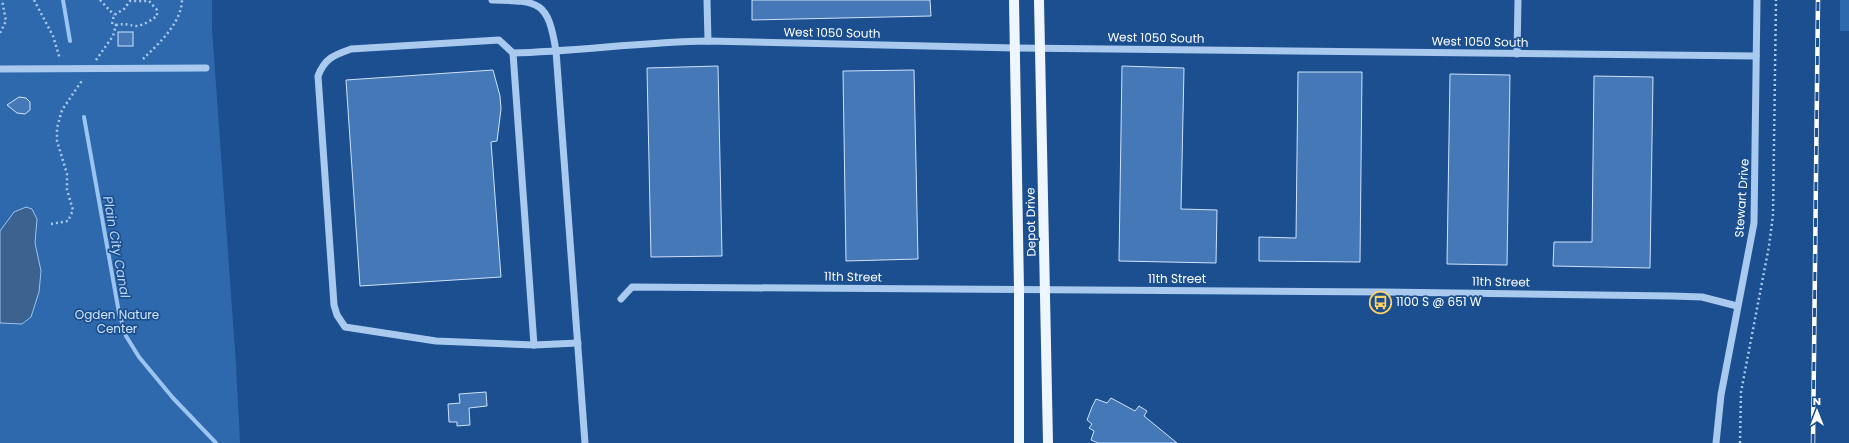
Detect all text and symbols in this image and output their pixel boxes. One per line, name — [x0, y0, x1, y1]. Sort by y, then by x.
street label: West 1050 South — [783, 23, 881, 42]
street label: West 1050 South — [1107, 28, 1205, 47]
street label: West 1050 South — [1431, 32, 1529, 51]
street label: Stewart Drive — [1730, 158, 1753, 238]
street label: Depot Drive — [1021, 187, 1040, 257]
water label: Plain City Canal — [98, 195, 135, 300]
street label: 11th Street — [824, 267, 882, 286]
street label: 11th Street — [1148, 270, 1206, 287]
street label: 11th Street — [1472, 272, 1530, 291]
bus stop icon: 1100 S @ 651 W — [1367, 289, 1393, 315]
place label: 1100 S @ 651 W — [1396, 293, 1482, 310]
park label: Ogden Nature Center — [75, 306, 159, 337]
north arrow — [1797, 391, 1837, 431]
text: N — [1813, 393, 1821, 409]

